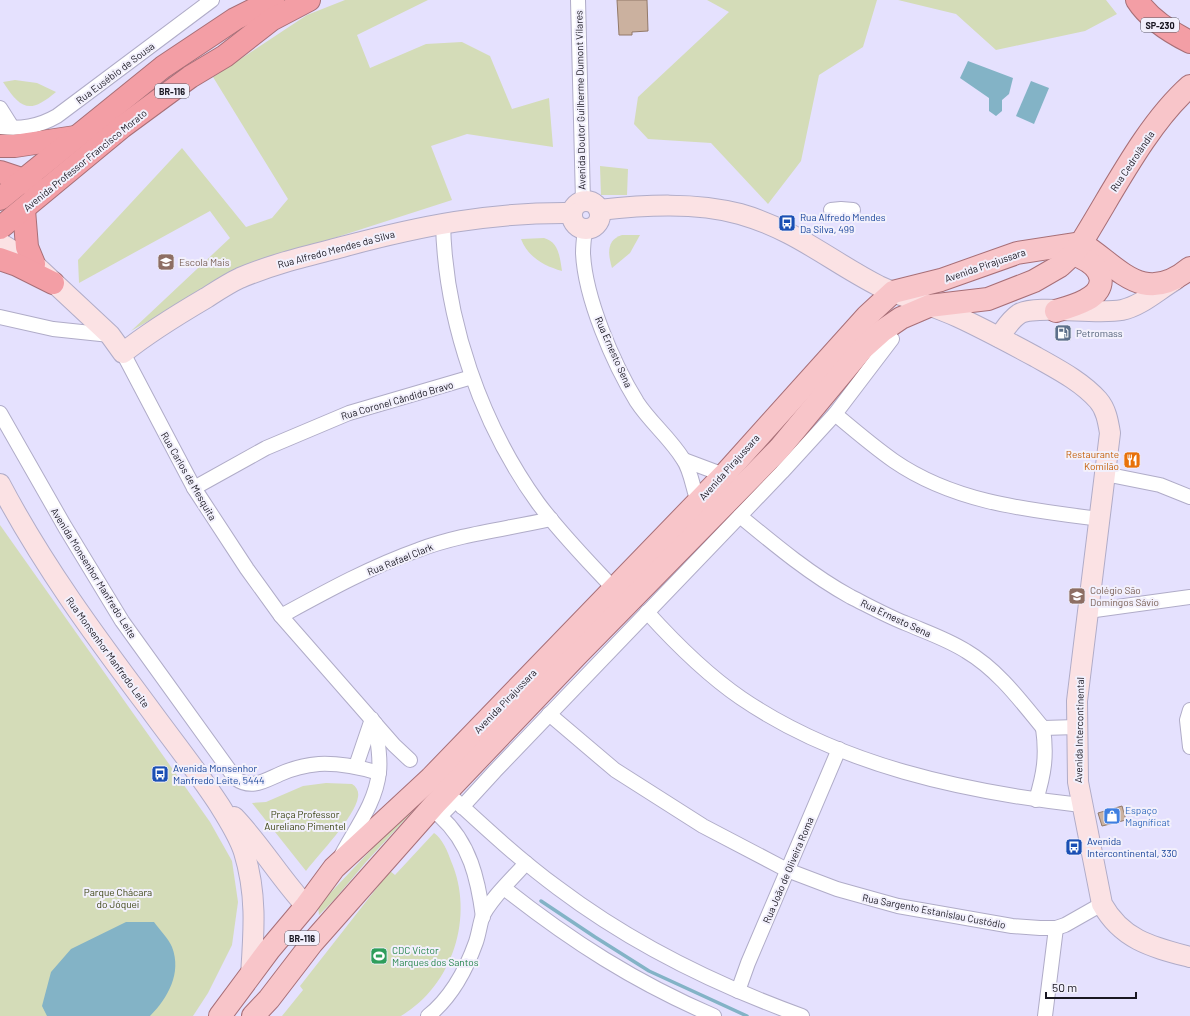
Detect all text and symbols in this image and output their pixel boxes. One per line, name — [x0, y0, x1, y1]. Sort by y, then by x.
street label: Avenida Doutor Guilherme Dumont Vilares — [572, 10, 588, 190]
road number: SP-230 — [1141, 18, 1179, 32]
street label: Rua Eusébio de Sousa — [73, 40, 157, 106]
road number: BR-116 — [155, 84, 189, 98]
street label: Avenida Professor Francisco Morato — [21, 107, 149, 213]
street label: Rua Cedrolândia — [1107, 128, 1157, 194]
place label: Rua Alfredo Mendes Da Silva, 499 — [800, 211, 886, 235]
bus stop icon: Rua Alfredo Mendes Da Silva, 499 — [777, 213, 797, 233]
street label: Rua Alfredo Mendes da Silva — [276, 228, 396, 270]
street label: Avenida Pirajussara — [943, 246, 1027, 284]
school or university icon: Escola Mais — [156, 252, 176, 272]
place label: Escola Mais — [179, 256, 230, 268]
street label: Rua Ernesto Sena — [593, 315, 635, 389]
fuel station icon: Petromass — [1053, 323, 1073, 343]
place label: Petromass — [1076, 327, 1123, 339]
street label: Rua Coronel Cândido Bravo — [339, 378, 455, 422]
street label: Rua Carlos de Mesquita — [159, 430, 219, 522]
street label: Avenida Pirajussara — [696, 432, 762, 502]
place label: Restaurante Komilão — [1066, 448, 1119, 472]
restaurant icon: Restaurante Komilão — [1122, 450, 1142, 470]
street label: Avenida Monsenhor Manfredo Leite — [49, 506, 139, 640]
street label: Rua Rafael Clark — [365, 540, 435, 578]
place label: Colégio São Domingos Sávio — [1090, 584, 1159, 608]
school or university icon: Colégio São Domingos Sávio — [1067, 586, 1087, 606]
street label: Rua Monsenhor Manfredo Leite — [64, 594, 152, 710]
street label: Rua Ernesto Sena — [859, 596, 933, 640]
street label: Avenida Pirajussara — [471, 666, 539, 736]
street label: Avenida Intercontinental — [1072, 677, 1086, 783]
place label: Avenida Monsenhor Manfredo Leite, 5444 — [173, 762, 265, 786]
bus stop icon: Avenida Monsenhor Manfredo Leite, 5444 — [150, 764, 170, 784]
place label: Espaço Magníficat — [1125, 804, 1171, 828]
shop icon: Espaço Magníficat — [1102, 806, 1122, 826]
park label: Praça Professor Aureliano Pimentel — [264, 808, 346, 832]
street label: Rua João de Oliveira Roma — [760, 815, 816, 925]
place label: Avenida Intercontinental, 330 — [1087, 835, 1177, 859]
bus stop icon: Avenida Intercontinental, 330 — [1064, 837, 1084, 857]
park label: Parque Chácara do Jóquei — [84, 886, 152, 910]
street label: Rua Sargento Estanislau Custódio — [861, 891, 1007, 931]
road number: BR-116 — [285, 931, 319, 945]
place label: CDC Victor Marques dos Santos — [392, 944, 479, 968]
sports icon: CDC Victor Marques dos Santos — [369, 946, 389, 966]
scale bar — [1046, 974, 1136, 1000]
text: 50 m — [1052, 980, 1077, 994]

